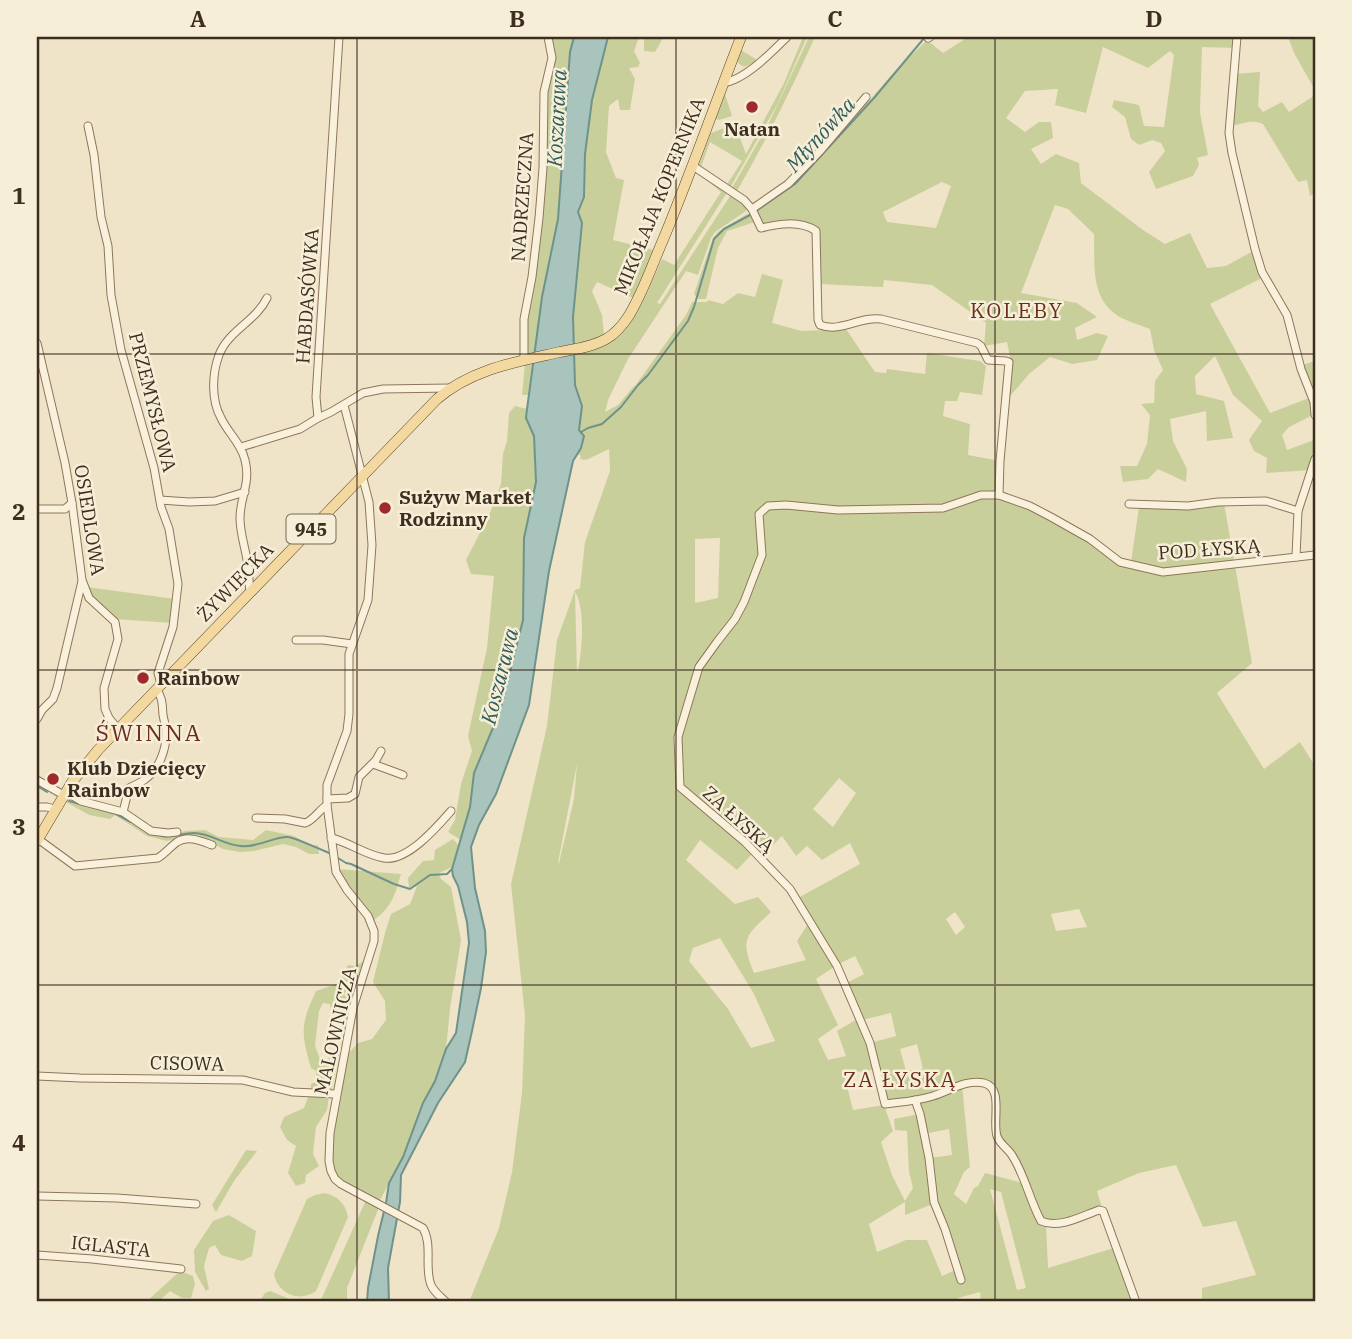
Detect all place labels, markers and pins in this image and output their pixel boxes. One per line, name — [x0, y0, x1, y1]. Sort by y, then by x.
marker: Natan — [744, 99, 760, 115]
place label: Natan — [724, 117, 781, 141]
place label: Sużyw Market Rodzinny — [399, 485, 531, 531]
marker: Sużyw Market Rodzinny — [377, 500, 393, 516]
place label: Rainbow — [157, 666, 240, 690]
marker: Rainbow — [135, 670, 151, 686]
place label: Klub Dziecięcy Rainbow — [67, 756, 206, 802]
marker: Klub Dziecięcy Rainbow — [45, 771, 61, 787]

